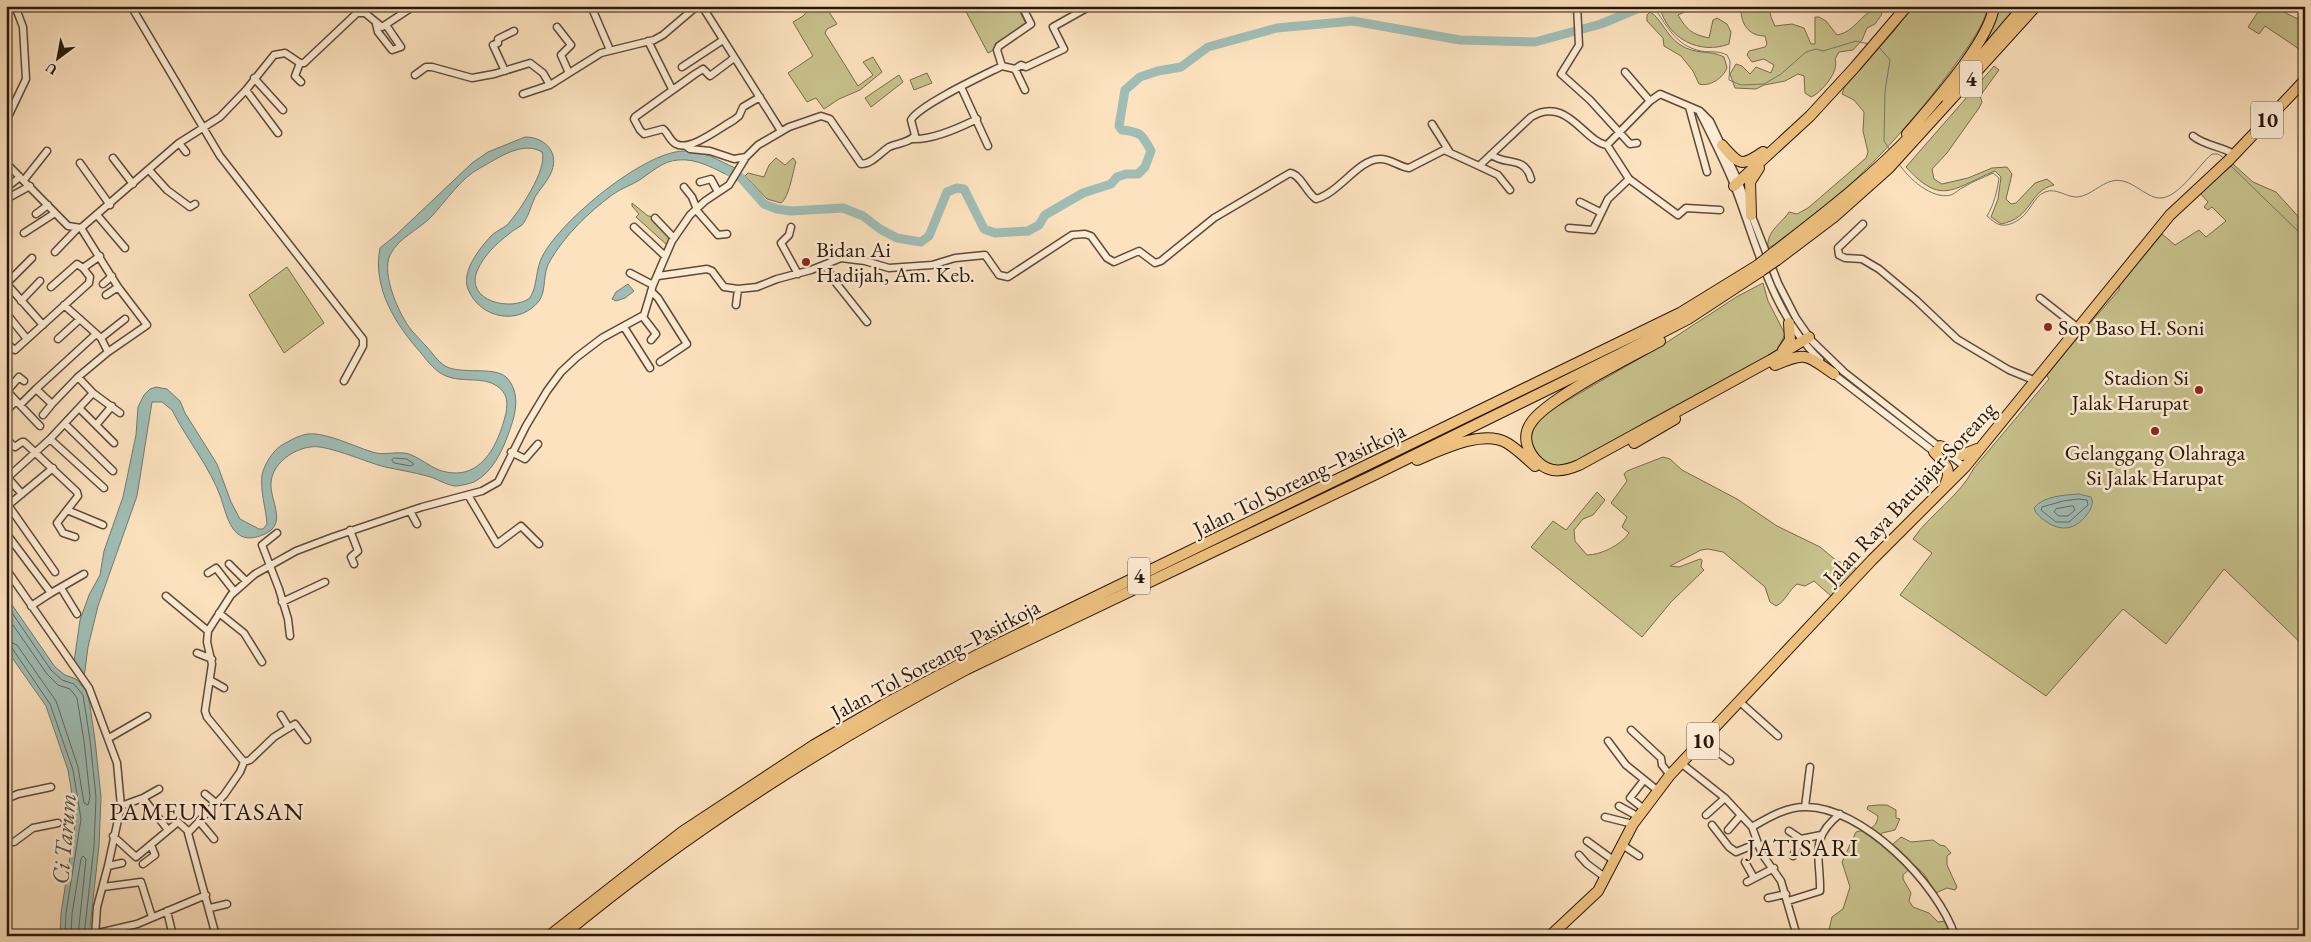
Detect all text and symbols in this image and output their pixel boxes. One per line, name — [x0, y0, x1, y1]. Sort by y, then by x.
north arrow — [32, 32, 82, 82]
text: U — [41, 58, 60, 79]
road number: 4 — [1960, 61, 1982, 98]
road number: 10 — [2251, 102, 2283, 138]
place label: Bidan Ai Hadijah, Am. Keb. — [816, 235, 975, 289]
marker: Bidan Ai Hadijah, Am. Keb. — [800, 256, 812, 268]
place label: Sop Baso H. Soni — [2058, 313, 2204, 342]
marker: Sop Baso H. Soni — [2042, 321, 2054, 333]
place label: Stadion Si Jalak Harupat — [2070, 363, 2189, 417]
marker: Stadion Si Jalak Harupat — [2193, 384, 2205, 396]
street label: Jalan Raya Batujajar-Soreang — [1815, 395, 2002, 593]
street label: Jalan Tol Soreang–Pasirkoja — [1186, 415, 1410, 544]
marker: Gelanggang Olahraga Si Jalak Harupat — [2149, 425, 2161, 437]
place label: Gelanggang Olahraga Si Jalak Harupat — [2065, 438, 2245, 492]
road number: 4 — [1128, 558, 1150, 594]
street label: Jalan Tol Soreang–Pasirkoja — [824, 592, 1045, 728]
road number: 10 — [1687, 722, 1719, 759]
water label: Ci Tarum — [44, 792, 83, 886]
district label: PAMEUNTASAN — [109, 795, 305, 827]
district label: JATISARI — [1745, 831, 1859, 863]

